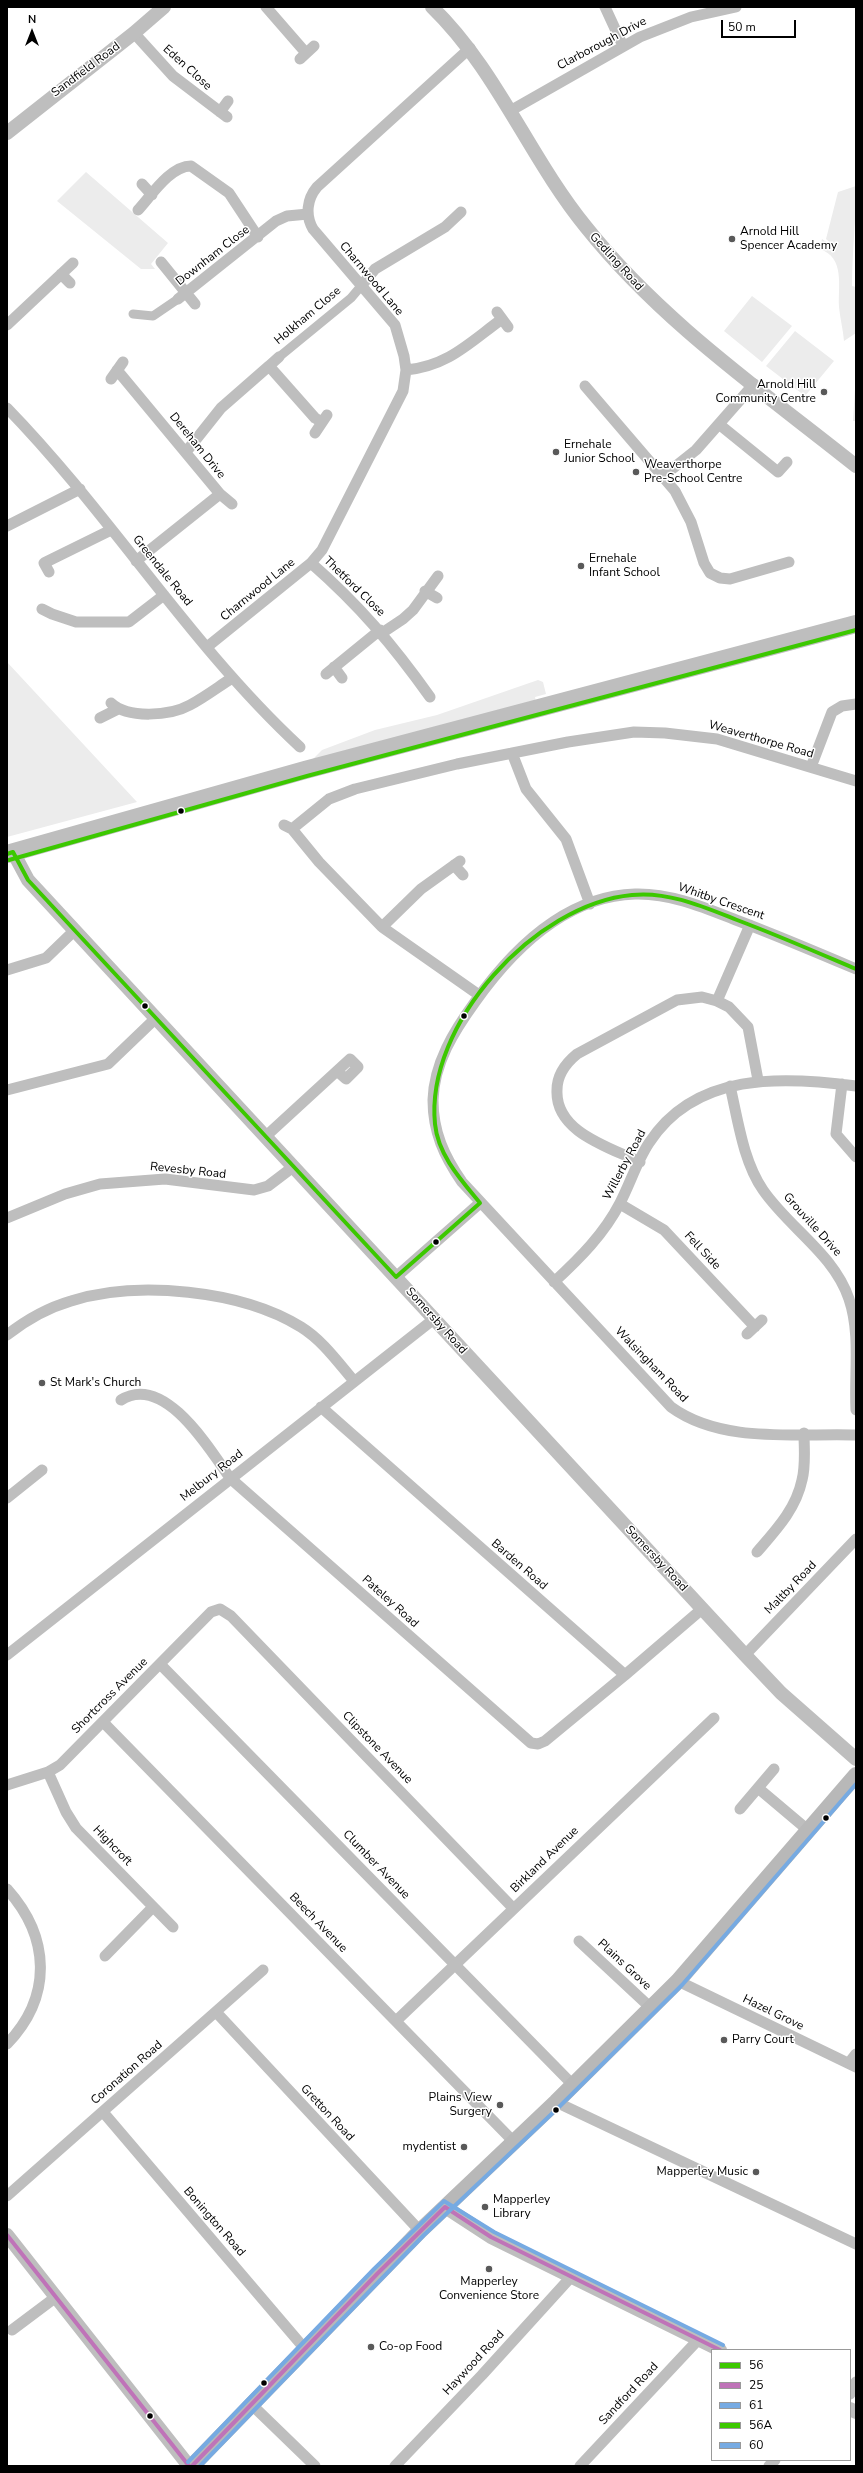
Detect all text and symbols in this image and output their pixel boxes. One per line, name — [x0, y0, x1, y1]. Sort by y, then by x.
north arrow — [12, 12, 52, 52]
text: N — [28, 12, 36, 27]
scale bar — [723, 12, 798, 38]
street label: Clarborough Drive — [555, 14, 649, 74]
text: 50 m — [728, 19, 756, 35]
street label: Sandfield Road — [49, 40, 123, 100]
street label: Eden Close — [160, 42, 214, 94]
street label: Downham Close — [173, 223, 253, 289]
place label: Arnold Hill Spencer Academy — [740, 225, 837, 253]
street label: Gedling Road — [586, 230, 646, 294]
marker: Arnold Hill Spencer Academy — [727, 234, 737, 244]
street label: Charnwood Lane — [336, 239, 406, 319]
street label: Holkham Close — [272, 284, 344, 348]
place label: Arnold Hill Community Centre — [716, 378, 816, 406]
marker: Arnold Hill Community Centre — [819, 387, 829, 397]
street label: Dereham Drive — [166, 410, 228, 482]
place label: Ernehale Junior School — [564, 438, 635, 466]
marker: Ernehale Junior School — [551, 447, 561, 457]
place label: Weaverthorpe Pre-School Centre — [644, 458, 742, 486]
marker: Weaverthorpe Pre-School Centre — [631, 467, 641, 477]
street label: Greendale Road — [129, 533, 195, 609]
place label: Ernehale Infant School — [589, 552, 660, 580]
street label: Thetford Close — [320, 554, 388, 620]
street label: Charnwood Lane — [218, 556, 298, 624]
marker: Ernehale Infant School — [576, 561, 586, 571]
street label: Weaverthorpe Road — [707, 718, 815, 762]
unlabelled marker — [176, 806, 186, 816]
street label: Whitby Crescent — [676, 880, 766, 924]
unlabelled marker — [140, 1001, 150, 1011]
unlabelled marker — [459, 1011, 469, 1021]
street label: Willerby Road — [600, 1127, 650, 1203]
street label: Revesby Road — [149, 1160, 227, 1182]
street label: Grouville Drive — [780, 1190, 844, 1260]
street label: Fell Side — [681, 1229, 723, 1273]
unlabelled marker — [431, 1237, 441, 1247]
street label: Somersby Road — [402, 1285, 470, 1357]
street label: Walsingham Road — [611, 1324, 691, 1406]
place label: St Mark's Church — [50, 1376, 141, 1390]
marker: St Mark's Church — [37, 1378, 47, 1388]
street label: Melbury Road — [178, 1447, 246, 1505]
street label: Somersby Road — [622, 1523, 690, 1595]
street label: Barden Road — [488, 1537, 550, 1593]
street label: Maltby Road — [762, 1558, 820, 1618]
street label: Pateley Road — [359, 1573, 421, 1631]
street label: Shortcross Avenue — [69, 1655, 151, 1737]
street label: Clipstone Avenue — [339, 1709, 415, 1787]
unlabelled marker — [821, 1813, 831, 1823]
street label: Highcroft — [89, 1823, 135, 1869]
street label: Birkland Avenue — [508, 1824, 582, 1896]
street label: Clumber Avenue — [339, 1828, 413, 1902]
street label: Beech Avenue — [286, 1890, 350, 1956]
street label: Plains Grove — [594, 1937, 654, 1993]
street label: Hazel Grove — [740, 1992, 806, 2034]
place label: Parry Court — [732, 2033, 794, 2047]
marker: Parry Court — [719, 2035, 729, 2045]
street label: Coronation Road — [88, 2038, 166, 2108]
street label: Gretton Road — [297, 2082, 357, 2144]
place label: Plains View Surgery — [429, 2091, 492, 2119]
marker: Plains View Surgery — [495, 2100, 505, 2110]
unlabelled marker — [551, 2105, 561, 2115]
place label: mydentist — [403, 2140, 456, 2154]
marker: mydentist — [459, 2142, 469, 2152]
place label: Mapperley Music — [657, 2165, 748, 2179]
marker: Mapperley Music — [751, 2167, 761, 2177]
street label: Bonington Road — [180, 2184, 248, 2260]
place label: Mapperley Library — [493, 2193, 550, 2221]
marker: Mapperley Library — [480, 2202, 490, 2212]
marker: Mapperley Convenience Store — [484, 2264, 494, 2274]
place label: Mapperley Convenience Store — [439, 2275, 539, 2303]
street label: Haywood Road — [440, 2328, 508, 2398]
place label: Co-op Food — [379, 2340, 442, 2354]
marker: Co-op Food — [366, 2342, 376, 2352]
legend — [711, 2349, 851, 2461]
text: 56 — [749, 2357, 763, 2373]
street label: Sandford Road — [596, 2360, 662, 2428]
text: 25 — [749, 2377, 763, 2393]
unlabelled marker — [259, 2378, 269, 2388]
text: 61 — [749, 2397, 763, 2413]
unlabelled marker — [145, 2411, 155, 2421]
text: 56A — [749, 2417, 772, 2433]
text: 60 — [749, 2437, 763, 2453]

